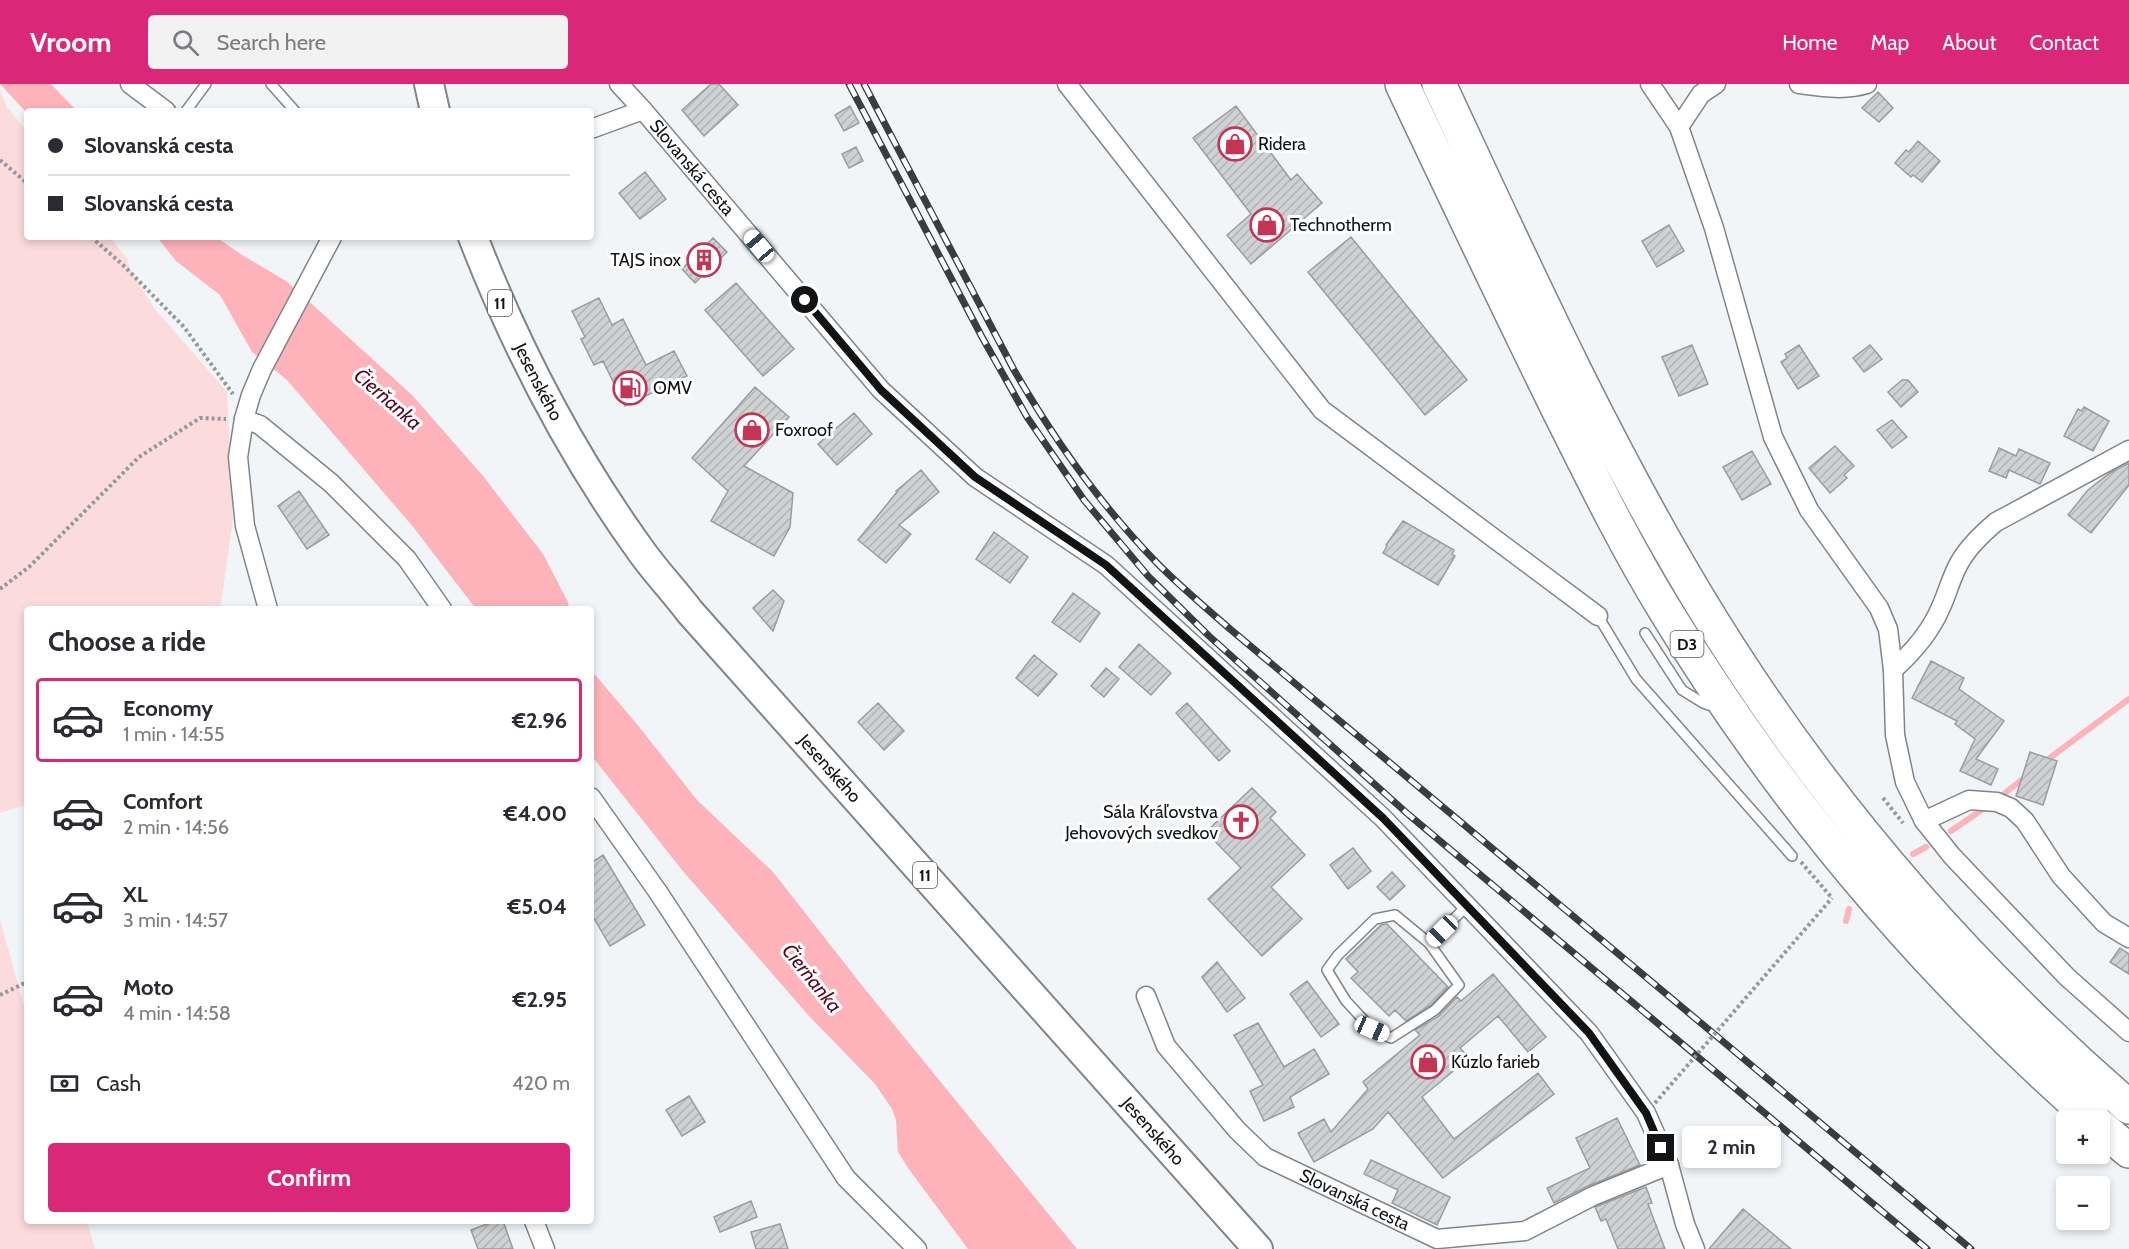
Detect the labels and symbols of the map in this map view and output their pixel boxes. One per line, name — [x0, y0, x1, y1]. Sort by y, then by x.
street label: Slovanská cesta — [645, 115, 739, 220]
shop icon: Ridera — [1217, 126, 1253, 162]
place label: Ridera — [1258, 133, 1306, 155]
shop icon: Technotherm — [1249, 207, 1285, 243]
place label: Technotherm — [1290, 214, 1392, 236]
car — [741, 226, 777, 266]
building icon: TAJS inox — [686, 242, 722, 278]
place label: TAJS inox — [610, 249, 681, 271]
route start — [791, 286, 818, 313]
road number: 11 — [488, 290, 512, 316]
street label: Jesenského — [509, 339, 567, 425]
water label: Čierňanka — [349, 363, 427, 435]
fuel station icon: OMV — [612, 370, 648, 406]
place label: OMV — [653, 377, 692, 399]
shop icon: Foxroof — [734, 412, 770, 448]
place label: Foxroof — [775, 419, 833, 441]
road number: D3 — [1670, 631, 1704, 657]
street label: Jesenského — [793, 729, 866, 807]
place label: Sála Kráľovstva Jehovových svedkov — [1064, 801, 1218, 844]
church icon: Sála Kráľovstva Jehovových svedkov — [1223, 804, 1259, 840]
road number: 11 — [913, 862, 937, 888]
car — [1423, 912, 1461, 950]
water label: Čierňanka — [777, 939, 847, 1017]
car — [1352, 1013, 1392, 1045]
shop icon: Kúzlo farieb — [1410, 1044, 1446, 1080]
place label: Kúzlo farieb — [1451, 1051, 1540, 1073]
street label: Jesenského — [1116, 1092, 1189, 1170]
callout: 2 min — [1682, 1127, 1781, 1169]
route end — [1647, 1134, 1674, 1161]
street label: Slovanská cesta — [1296, 1164, 1414, 1235]

